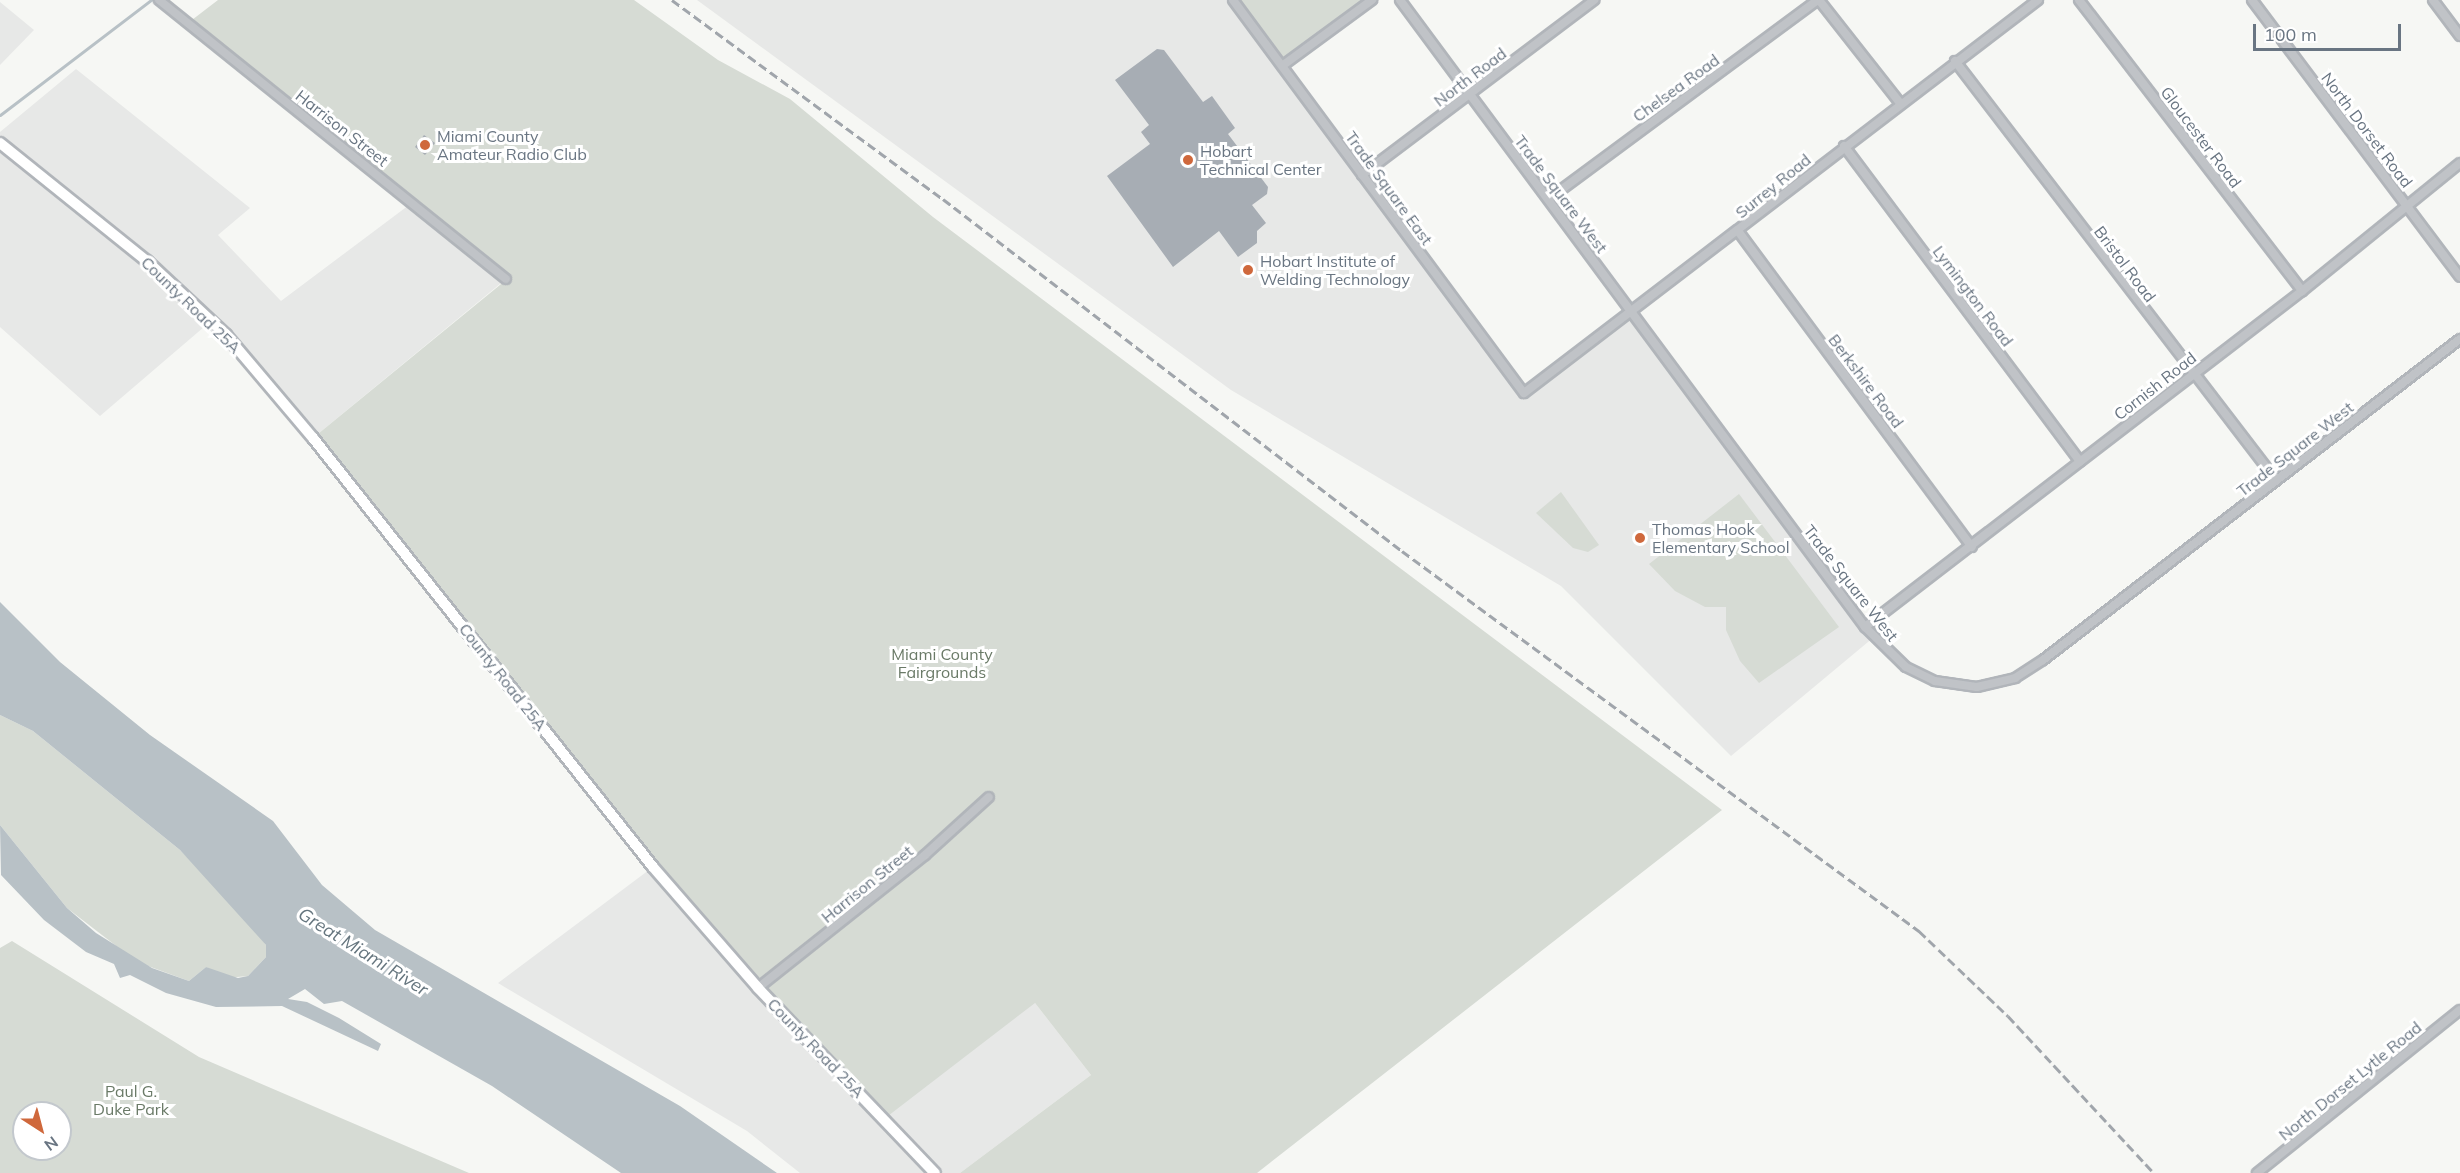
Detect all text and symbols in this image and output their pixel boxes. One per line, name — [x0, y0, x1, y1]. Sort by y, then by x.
scale bar — [2256, 12, 2404, 50]
text: 100 m — [2264, 23, 2317, 46]
street label: North Road — [1430, 44, 1510, 110]
street label: Chelsea Road — [1629, 50, 1723, 126]
street label: North Dorset Road — [2318, 69, 2416, 191]
street label: Gloucester Road — [2157, 83, 2245, 191]
street label: Harrison Street — [292, 86, 392, 170]
place label: Miami County Amateur Radio Club — [437, 126, 587, 164]
street label: Trade Square East — [1341, 128, 1437, 248]
street label: Trade Square West — [1511, 131, 1611, 257]
marker: Miami County Amateur Radio Club — [418, 138, 432, 152]
place label: Hobart Technical Center — [1200, 141, 1322, 179]
street label: Surrey Road — [1732, 150, 1814, 222]
marker: Hobart Technical Center — [1181, 153, 1195, 167]
street label: Bristol Road — [2090, 222, 2160, 306]
street label: Lymington Road — [1929, 242, 2017, 350]
place label: Hobart Institute of Welding Technology — [1260, 251, 1410, 289]
street label: County Road 25A — [137, 253, 245, 357]
marker: Hobart Institute of Welding Technology — [1241, 263, 1255, 277]
street label: Berkshire Road — [1825, 330, 1907, 432]
street label: Cornish Road — [2110, 348, 2200, 424]
street label: Trade Square West — [2233, 398, 2357, 500]
place label: Thomas Hook Elementary School — [1652, 519, 1790, 557]
street label: Trade Square West — [1800, 521, 1902, 645]
marker: Thomas Hook Elementary School — [1633, 531, 1647, 545]
street label: County Road 25A — [455, 620, 551, 734]
park label: Miami County Fairgrounds — [891, 644, 993, 682]
street label: Harrison Street — [817, 841, 917, 927]
water label: Great Miami River — [294, 903, 432, 1001]
street label: County Road 25A — [764, 994, 868, 1102]
street label: North Dorset Lytle Road — [2275, 1018, 2425, 1144]
park label: Paul G. Duke Park — [93, 1081, 169, 1119]
north arrow — [12, 1101, 72, 1161]
text: N — [41, 1132, 62, 1156]

